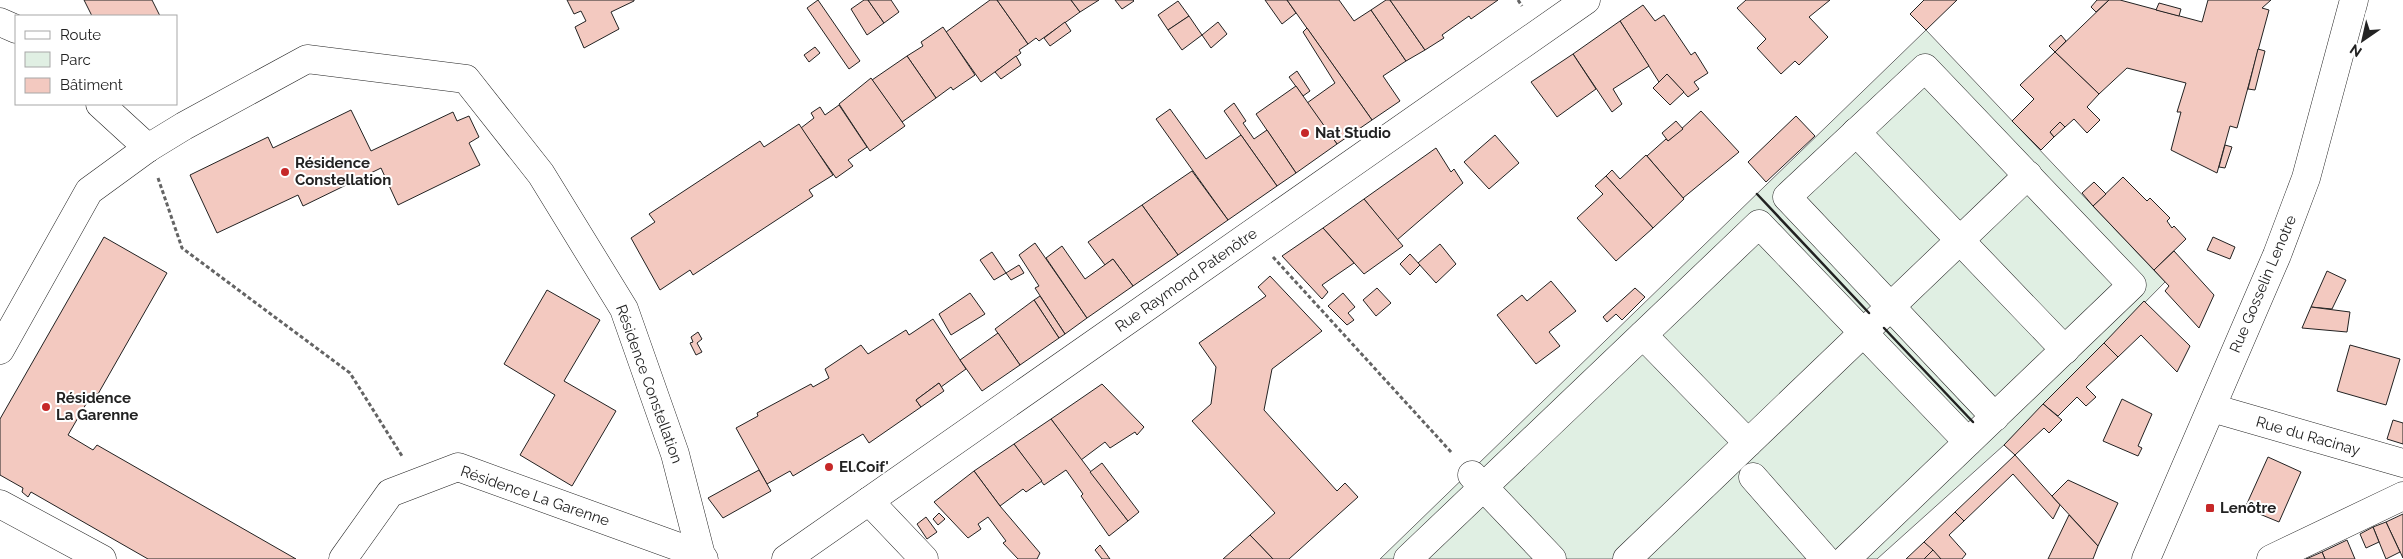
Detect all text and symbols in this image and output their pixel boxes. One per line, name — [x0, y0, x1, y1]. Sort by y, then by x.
legend — [15, 15, 178, 105]
north arrow — [2338, 15, 2388, 65]
text: Route — [60, 26, 101, 44]
text: N — [2347, 41, 2365, 60]
text: Parc — [60, 51, 91, 69]
text: Bâtiment — [60, 76, 123, 94]
place label: Nat Studio — [1315, 124, 1391, 142]
marker: Nat Studio — [1299, 127, 1311, 139]
place label: Résidence Constellation — [295, 154, 391, 189]
marker: Résidence Constellation — [279, 166, 291, 178]
street label: Rue Gosselin Lenotre — [2226, 212, 2300, 356]
street label: Rue Raymond Patenôtre — [1112, 224, 1261, 336]
street label: Résidence Constellation — [612, 302, 686, 466]
place label: Résidence La Garenne — [56, 389, 138, 424]
marker: Résidence La Garenne — [40, 401, 52, 413]
street label: Rue du Racinay — [2254, 413, 2362, 459]
place label: El.Coif' — [839, 458, 889, 476]
marker: El.Coif' — [823, 461, 835, 473]
street label: Résidence La Garenne — [458, 462, 612, 530]
place label: Lenôtre — [2220, 499, 2276, 517]
marker: Lenôtre — [2204, 502, 2216, 514]

